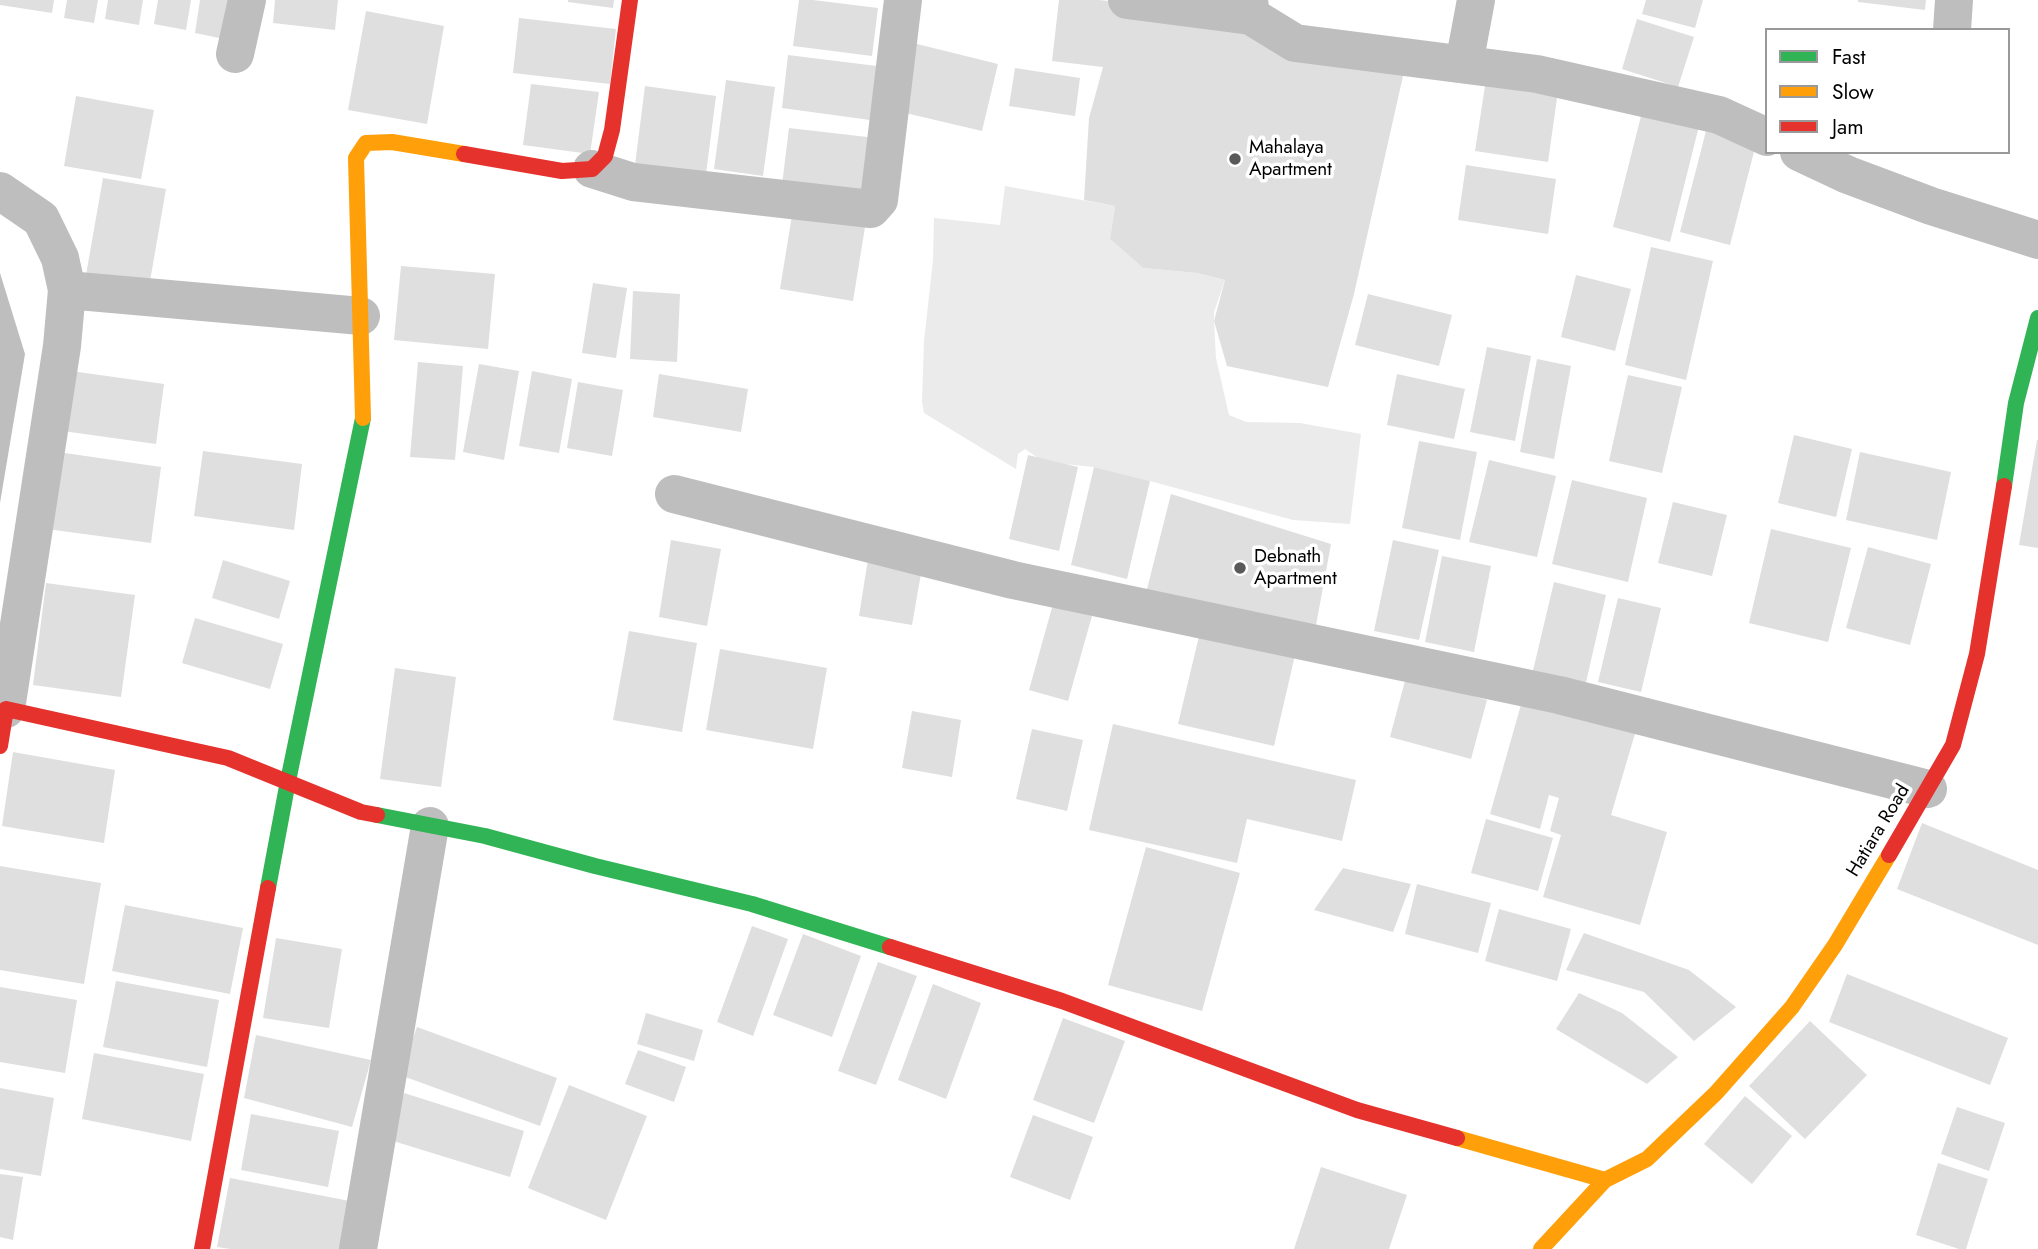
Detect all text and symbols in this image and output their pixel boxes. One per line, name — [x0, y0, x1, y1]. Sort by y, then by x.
legend — [1765, 28, 2010, 154]
text: Fast — [1832, 42, 1865, 72]
text: Slow — [1832, 77, 1874, 107]
text: Jam — [1832, 112, 1864, 142]
place label: Mahalaya Apartment — [1249, 137, 1332, 181]
marker: Mahalaya Apartment — [1227, 151, 1243, 167]
place label: Debnath Apartment — [1254, 546, 1337, 590]
marker: Debnath Apartment — [1232, 560, 1248, 576]
street label: Hatiara Road — [1843, 781, 1915, 881]

